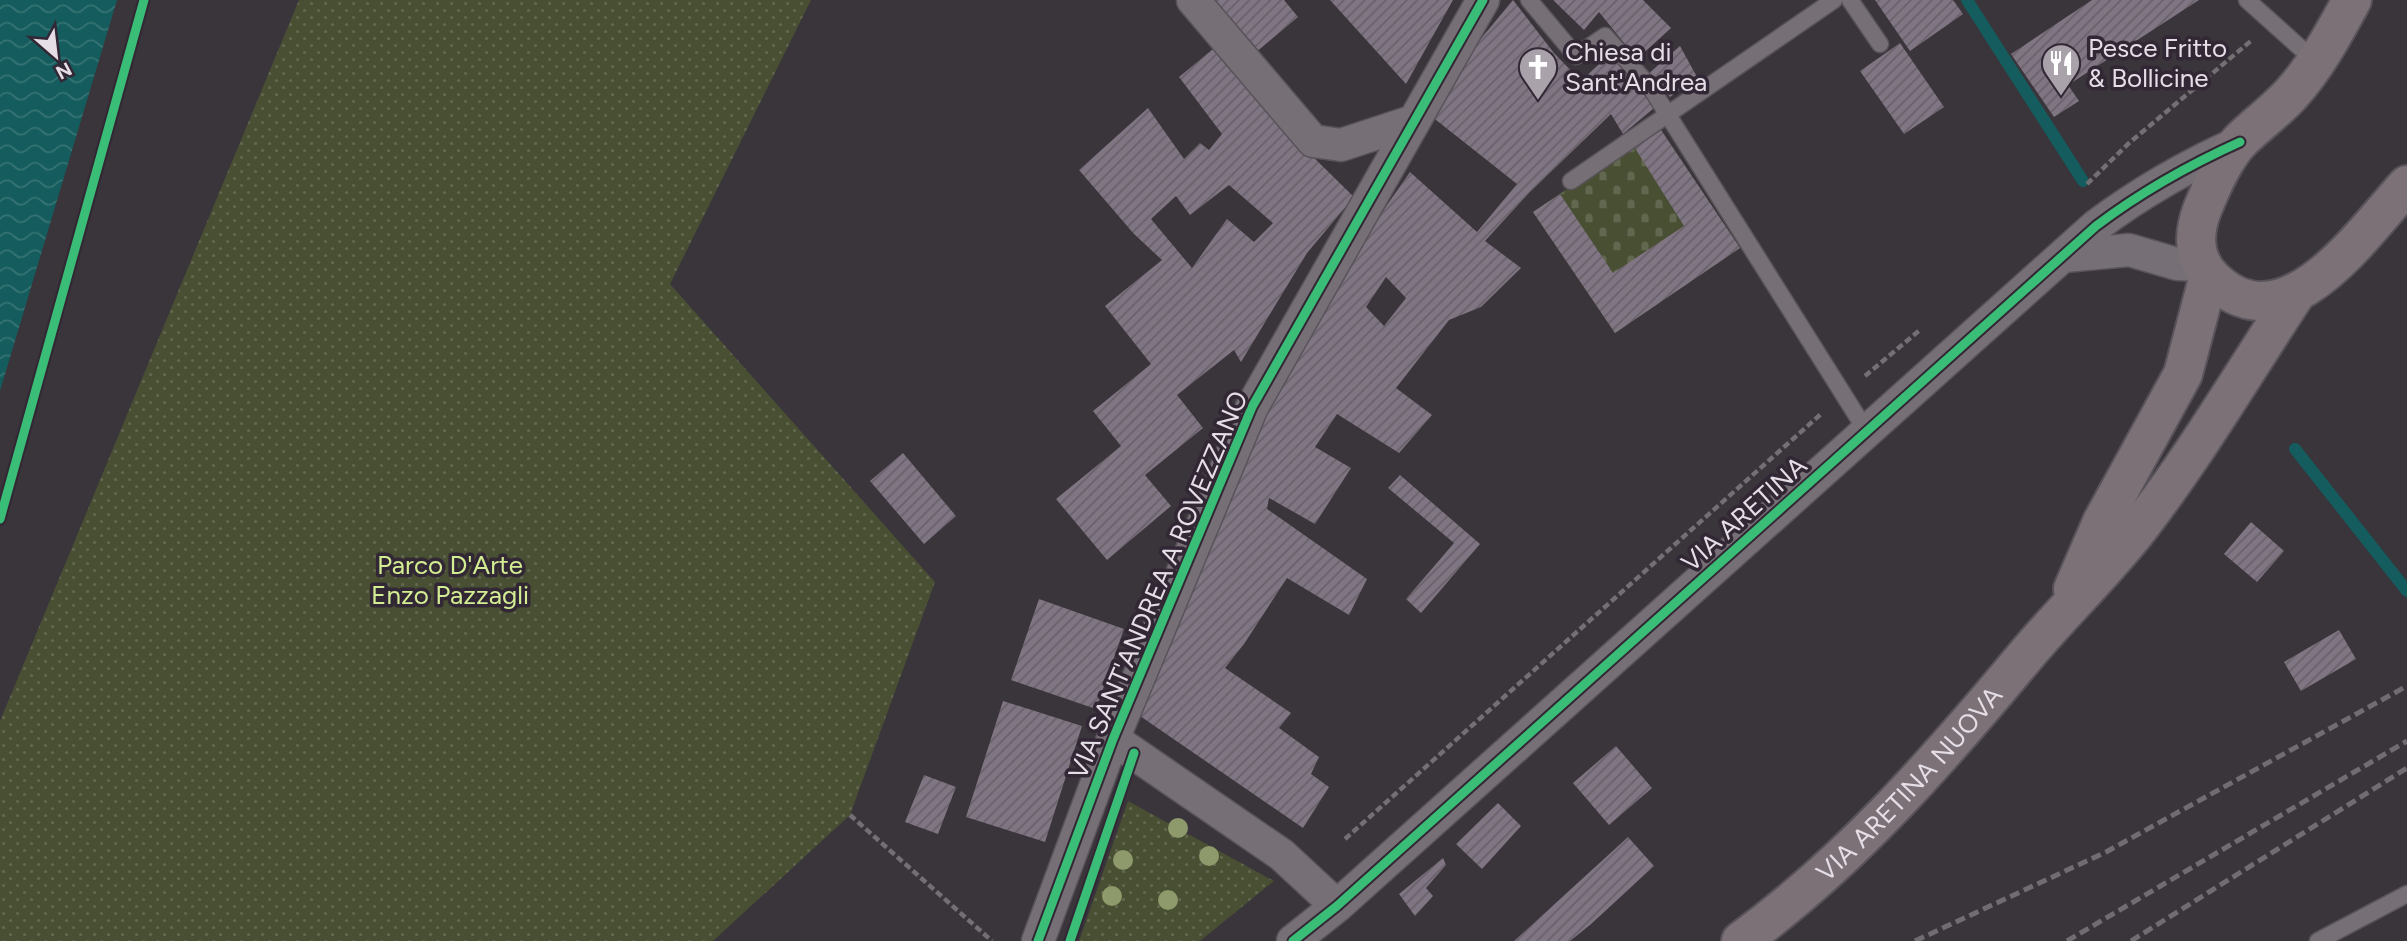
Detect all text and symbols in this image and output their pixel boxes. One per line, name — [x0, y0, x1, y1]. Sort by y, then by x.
north arrow — [21, 21, 91, 91]
place label: Pesce Fritto & Bollicine — [2088, 32, 2227, 94]
place label: Chiesa di Sant'Andrea — [1565, 36, 1707, 98]
restaurant icon: Pesce Fritto & Bollicine — [2040, 42, 2082, 97]
church icon: Chiesa di Sant'Andrea — [1517, 46, 1559, 101]
text: N — [52, 57, 76, 84]
street label: VIA SANT'ANDREA A ROVEZZANO — [1062, 386, 1254, 784]
street label: VIA ARETINA — [1675, 449, 1814, 579]
park label: Parco D'Arte Enzo Pazzagli — [371, 549, 529, 611]
street label: VIA ARETINA NUOVA — [1810, 679, 2009, 888]

